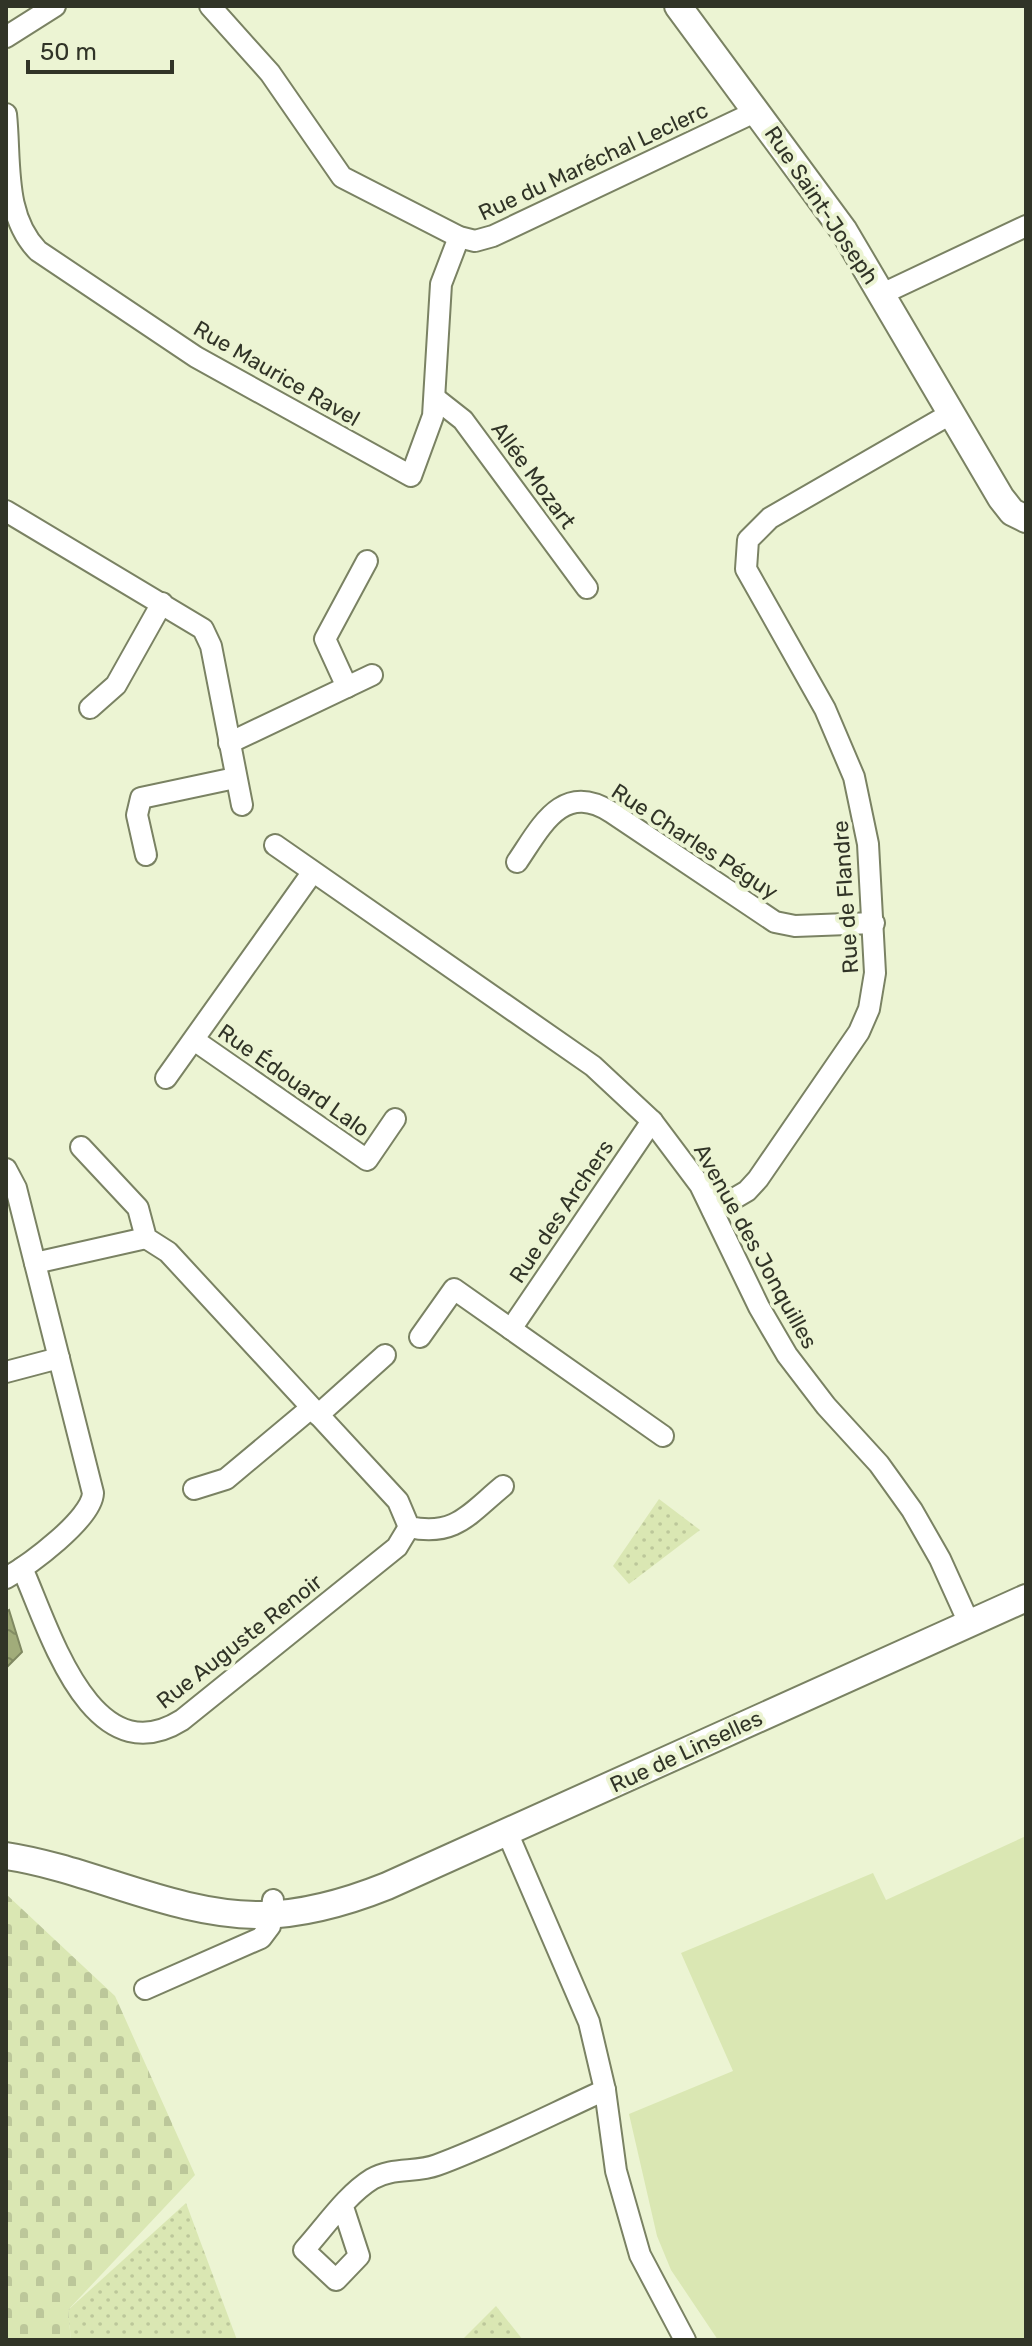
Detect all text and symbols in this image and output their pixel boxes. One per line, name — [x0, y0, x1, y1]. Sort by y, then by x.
scale bar — [28, 24, 172, 74]
text: 50 m — [40, 38, 97, 66]
street label: Rue du Maréchal Leclerc — [474, 96, 712, 227]
street label: Rue Saint-Joseph — [759, 121, 885, 290]
street label: Rue Maurice Ravel — [189, 315, 365, 432]
street label: Allée Mozart — [486, 416, 582, 534]
street label: Rue Charles Péguy — [606, 778, 783, 905]
street label: Rue de Flandre — [827, 820, 864, 974]
street label: Rue Édouard Lalo — [213, 1018, 375, 1143]
street label: Rue des Archers — [503, 1134, 619, 1288]
street label: Avenue des Jonquilles — [688, 1139, 823, 1353]
street label: Rue Auguste Renoir — [151, 1568, 328, 1714]
street label: Rue de Linselles — [606, 1704, 767, 1799]

